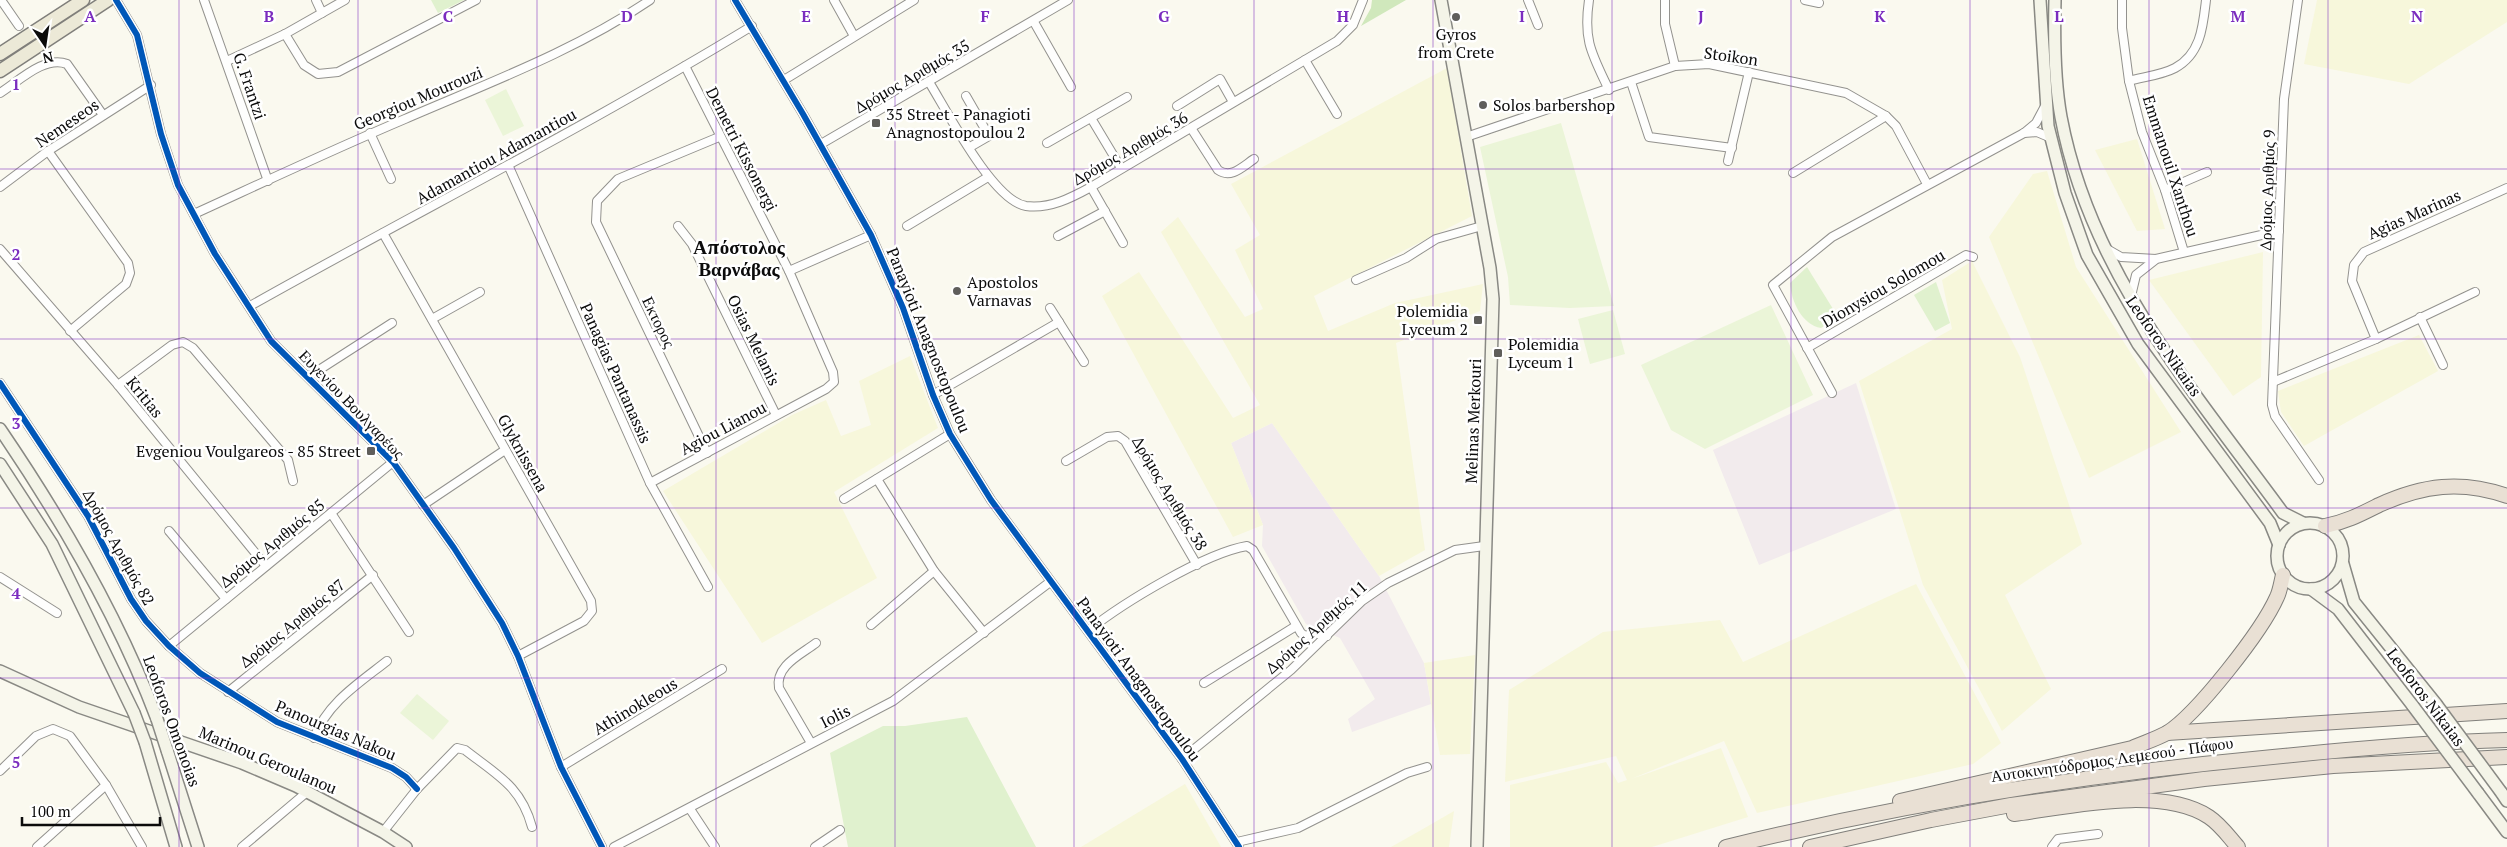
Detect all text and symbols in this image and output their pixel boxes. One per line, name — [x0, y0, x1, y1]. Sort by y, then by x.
text: A — [84, 5, 96, 27]
text: B — [264, 5, 274, 27]
text: C — [443, 5, 453, 27]
text: D — [621, 5, 633, 27]
text: E — [801, 5, 811, 27]
text: F — [980, 5, 990, 27]
text: G — [1158, 5, 1170, 27]
text: H — [1337, 5, 1349, 27]
text: I — [1519, 5, 1525, 27]
text: J — [1698, 5, 1704, 27]
text: K — [1874, 5, 1886, 27]
text: L — [2054, 5, 2064, 27]
text: M — [2231, 5, 2246, 27]
text: N — [2411, 5, 2423, 27]
marker: Gyros from Crete — [1450, 11, 1462, 23]
north arrow — [20, 20, 70, 70]
place label: Gyros from Crete — [1418, 23, 1494, 63]
street label: Δρόμος Αριθμός 35 — [850, 34, 974, 118]
street label: Stoikon — [1702, 41, 1760, 71]
text: N — [40, 48, 55, 69]
street label: G. Frantzi — [228, 49, 272, 123]
street label: Georgiou Mourouzi — [350, 61, 486, 135]
text: 1 — [11, 73, 21, 95]
street label: Demetri Kissonergi — [701, 83, 783, 215]
street label: Emmanouil Xanthou — [2138, 92, 2204, 240]
street label: Nemeseos — [31, 94, 103, 152]
place label: Solos barbershop — [1493, 94, 1615, 116]
marker: Solos barbershop — [1477, 99, 1489, 111]
street label: Adamantiou Adamantiou — [412, 103, 580, 209]
place label: 35 Street - Panagioti Anagnostopoulou 2 — [886, 103, 1031, 143]
street label: Δρόμος Αριθμός 36 — [1068, 106, 1192, 190]
marker: 35 Street - Panagioti Anagnostopoulou 2 — [870, 117, 882, 129]
street label: Δρόμος Αριθμός 9 — [2254, 129, 2280, 251]
street label: Agias Marinas — [2364, 184, 2464, 244]
district label: Απόστολος Βαρνάβας — [693, 234, 786, 281]
text: 2 — [11, 243, 21, 265]
street label: Panayioti Anagnostopoulou — [882, 244, 976, 436]
street label: Dionysiou Solomou — [1817, 244, 1949, 332]
place label: Apostolos Varnavas — [967, 271, 1038, 311]
marker: Apostolos Varnavas — [951, 285, 963, 297]
street label: Osias Melanis — [723, 291, 786, 389]
street label: Leoforos Nikaias — [2121, 291, 2207, 401]
street label: Εκτορος — [637, 293, 681, 352]
street label: Panagias Pantanassis — [575, 299, 657, 447]
place label: Polemidia Lyceum 2 — [1397, 300, 1468, 340]
marker: Polemidia Lyceum 2 — [1472, 314, 1484, 326]
place label: Polemidia Lyceum 1 — [1508, 333, 1579, 373]
street label: Ευγενίου Βουλγαρέως — [294, 345, 410, 464]
marker: Polemidia Lyceum 1 — [1492, 347, 1504, 359]
street label: Melinas Merkouri — [1460, 358, 1486, 484]
street label: Kritias — [122, 372, 168, 422]
street label: Agiou Lianou — [676, 396, 770, 460]
street label: Glyknissena — [493, 410, 553, 496]
text: 3 — [11, 412, 21, 434]
street label: Δρόμος Αριθμός 38 — [1127, 432, 1213, 554]
place label: Evgeniou Voulgareos - 85 Street — [136, 440, 361, 462]
marker: Evgeniou Voulgareos - 85 Street — [365, 445, 377, 457]
street label: Δρόμος Αριθμός 82 — [78, 485, 160, 609]
street label: Δρόμος Αριθμός 85 — [215, 494, 329, 592]
street label: Δρόμος Αριθμός 87 — [235, 574, 349, 672]
street label: Δρόμος Αριθμός 11 — [1260, 575, 1372, 679]
text: 4 — [11, 582, 21, 604]
street label: Panayioti Anagnostopoulou — [1072, 592, 1206, 766]
street label: Leoforos Nikaias — [2382, 643, 2470, 751]
street label: Leoforos Omonoias — [138, 652, 206, 790]
street label: Athinokleous — [589, 672, 681, 740]
street label: Panourgias Nakou — [272, 695, 400, 765]
street label: Iolis — [816, 699, 854, 733]
street label: Marinou Geroulanou — [196, 721, 340, 799]
street label: Αυτοκινητόδρομος Λεμεσού - Πάφου — [1989, 731, 2235, 787]
text: 5 — [11, 751, 21, 773]
scale bar — [22, 794, 160, 826]
text: 100 m — [30, 801, 71, 821]

